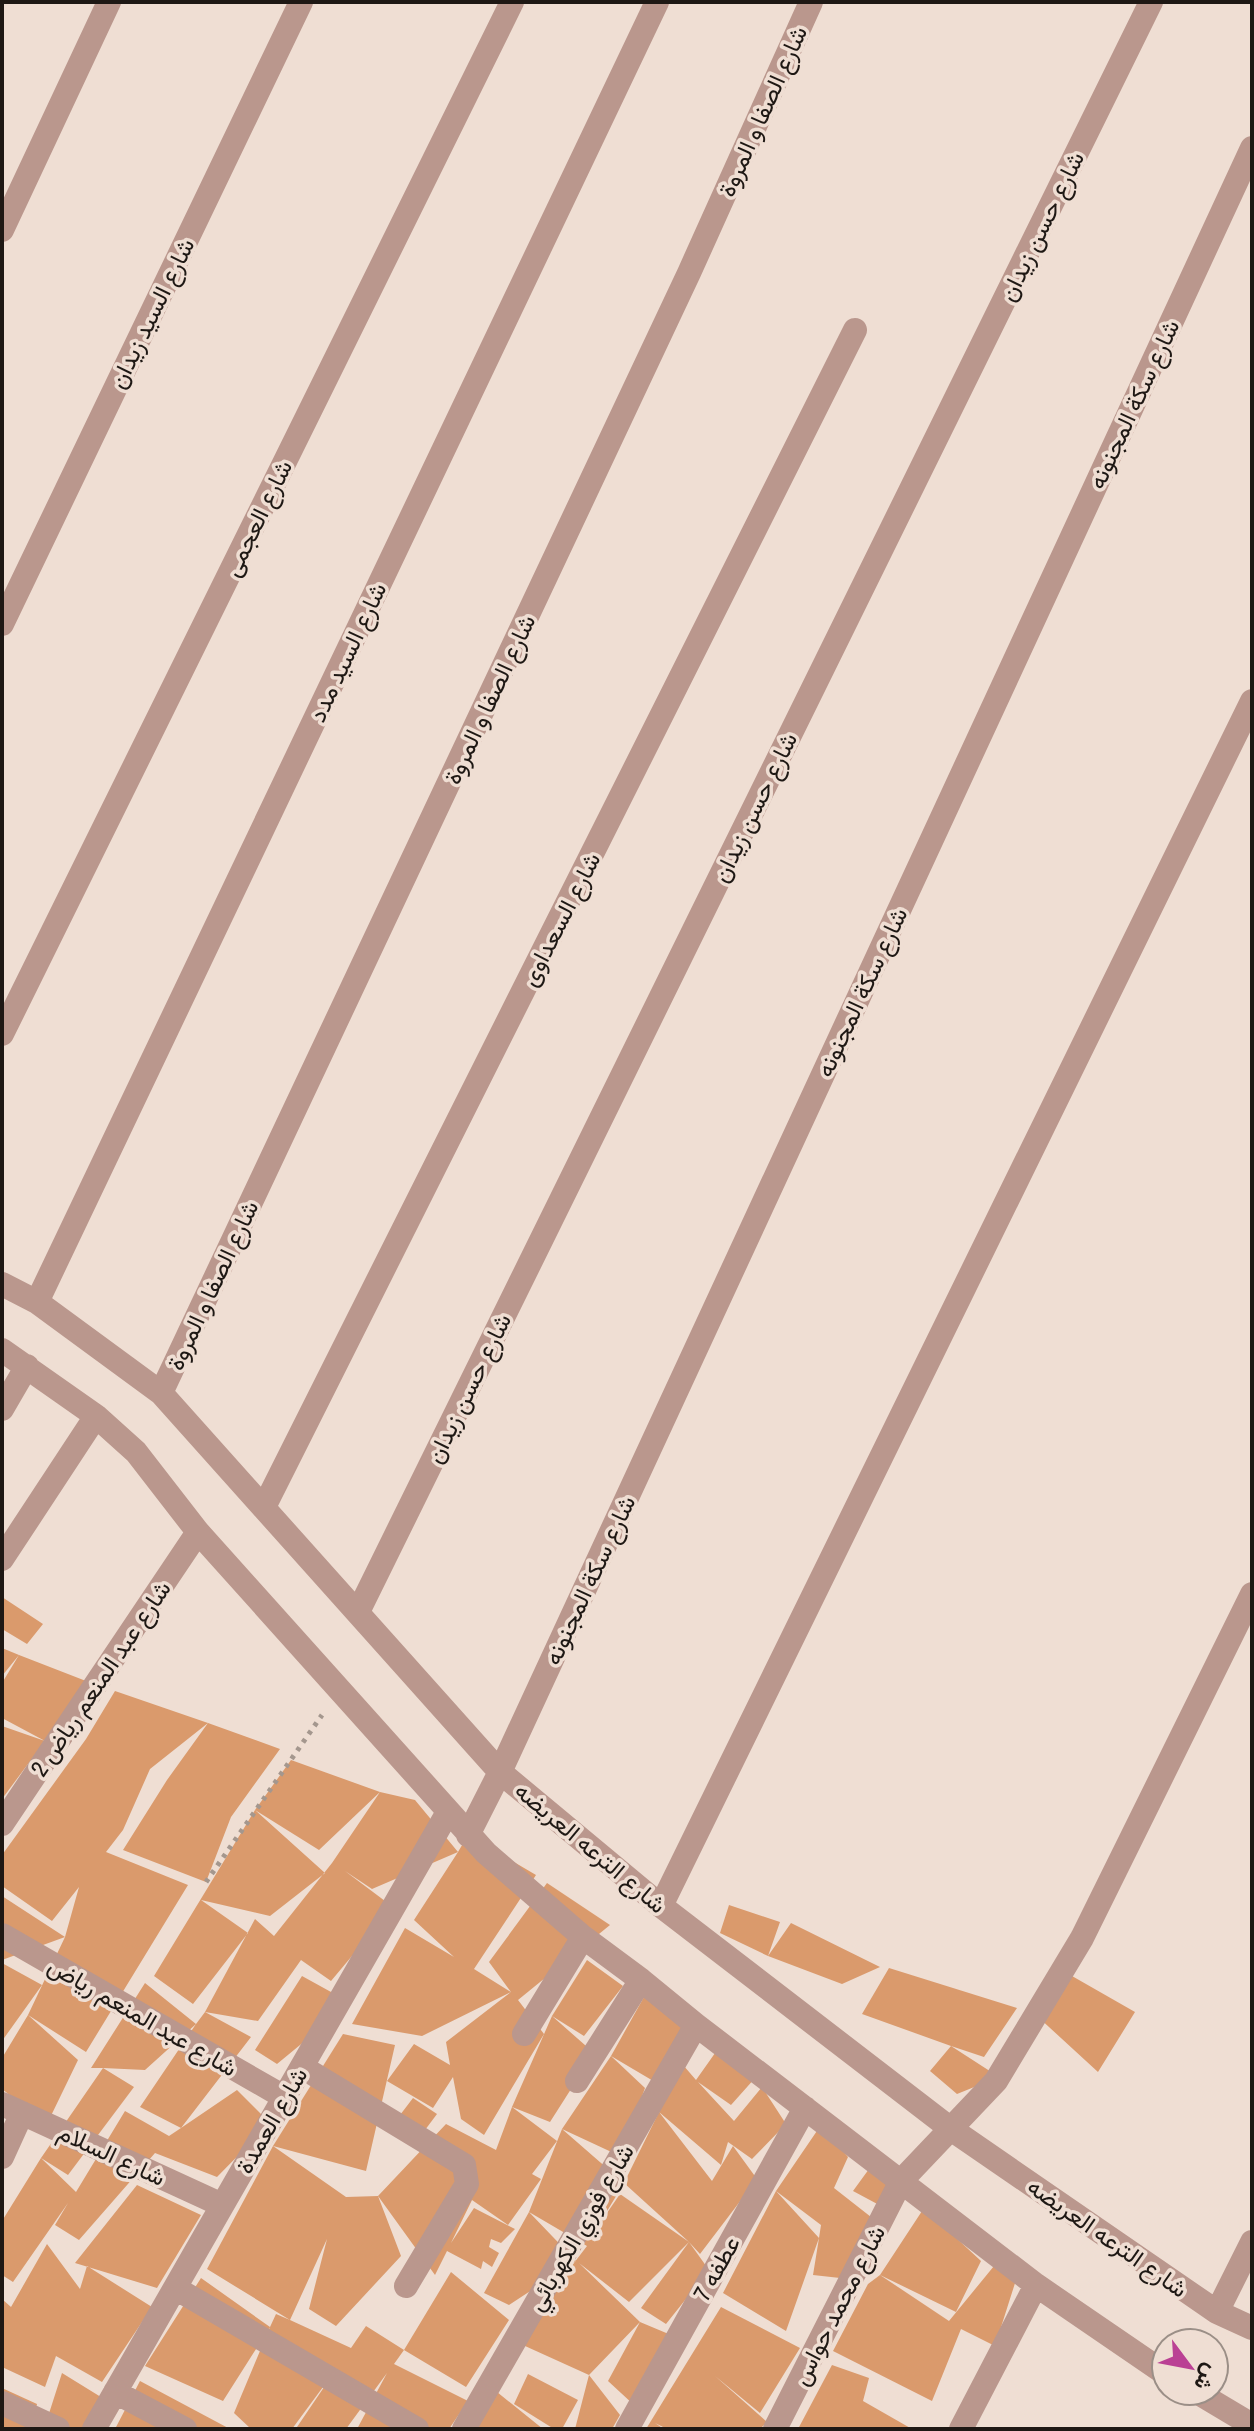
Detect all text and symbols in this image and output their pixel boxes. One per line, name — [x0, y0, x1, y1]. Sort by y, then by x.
street label: شارع الصفا و المروة — [710, 21, 815, 202]
street label: شارع حسن زيدان — [991, 146, 1092, 307]
street label: شارع السيد زيدان — [101, 232, 202, 394]
street label: شارع سكة المجنونه — [1080, 314, 1187, 494]
street label: شارع العجمى — [215, 454, 300, 582]
street label: شارع السيد مدد — [301, 577, 394, 727]
street label: شارع الصفا و المروة — [436, 609, 543, 789]
street label: شارع حسن زيدان — [704, 727, 805, 888]
street label: شارع السعداوى — [513, 847, 608, 992]
street label: شارع سكة المجنونه — [808, 902, 915, 1082]
street label: شارع الصفا و المروة — [159, 1195, 266, 1375]
street label: شارع حسن زيدان — [418, 1308, 519, 1469]
street label: شارع سكة المجنونه — [536, 1490, 643, 1670]
street label: شارع عبد المنعم رياض 2 — [22, 1574, 178, 1783]
street label: شارع الترعه العريضه — [508, 1774, 674, 1921]
street label: شارع عبد المنعم رياض — [42, 1949, 243, 2084]
street label: شارع العمدة — [228, 2061, 315, 2179]
street label: شارع السلام — [53, 2115, 171, 2194]
street label: شارع فوزي الكهربائي — [519, 2138, 644, 2318]
street label: شارع الترعه العريضه — [1021, 2170, 1194, 2305]
street label: شارع محمد حواس — [784, 2220, 893, 2391]
street label: عطفه 7 — [685, 2230, 747, 2306]
north arrow — [1150, 2327, 1230, 2407]
text: ش — [1187, 2358, 1227, 2397]

